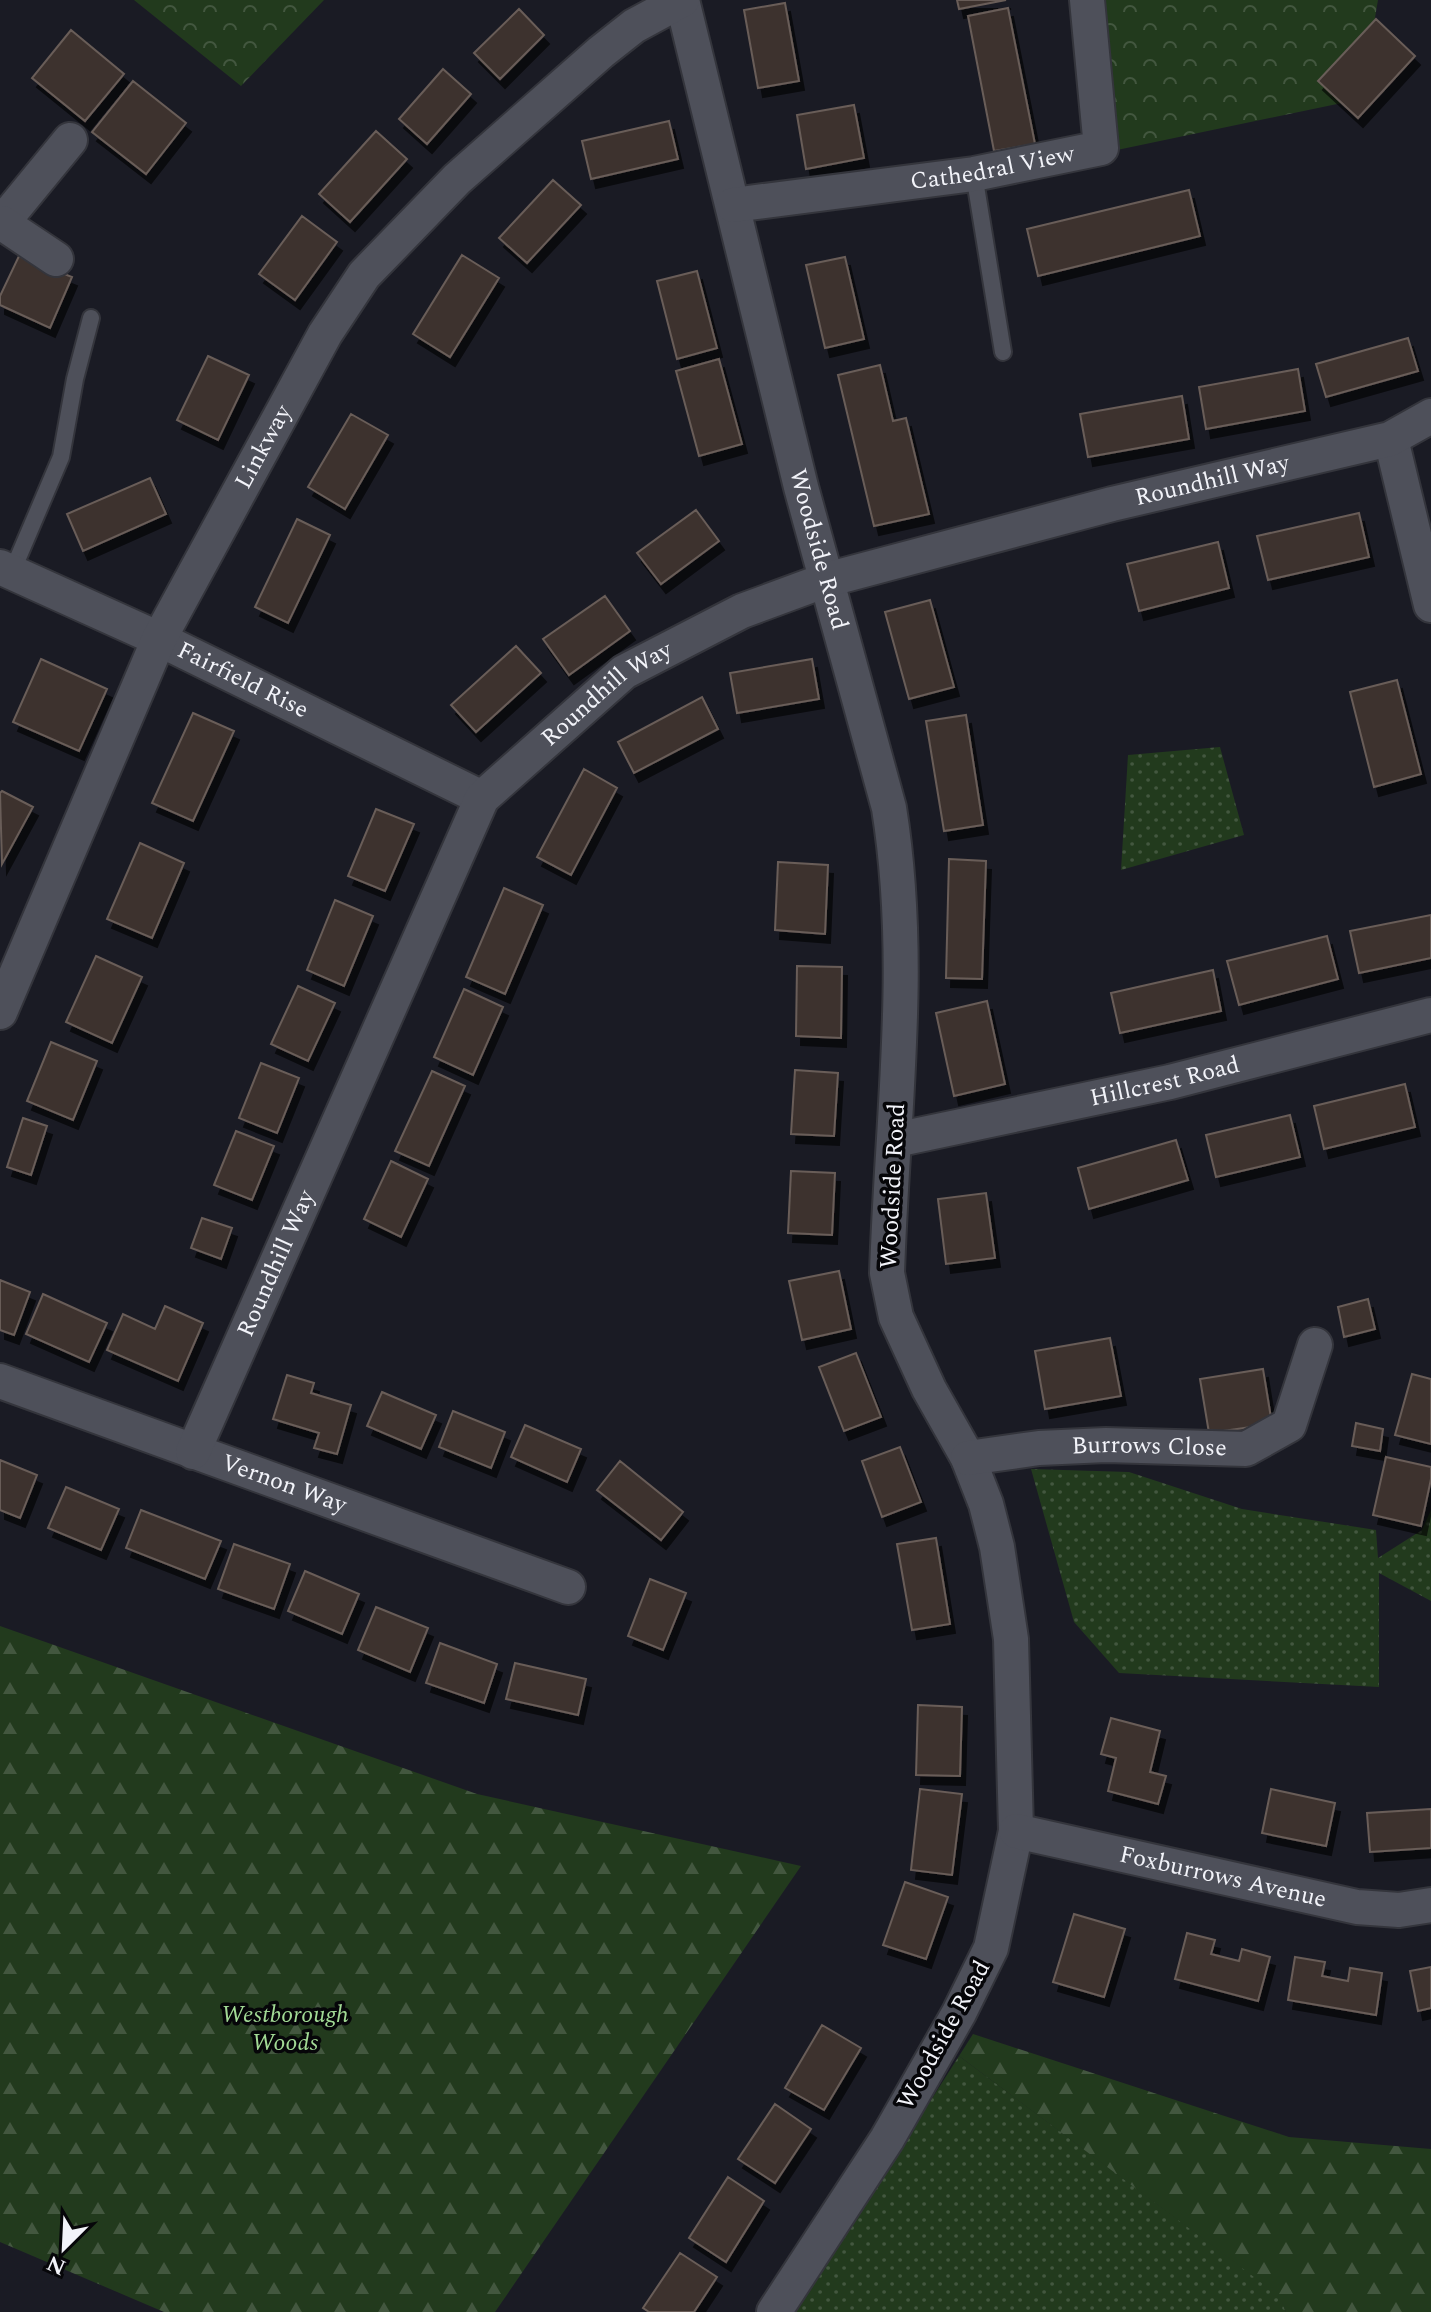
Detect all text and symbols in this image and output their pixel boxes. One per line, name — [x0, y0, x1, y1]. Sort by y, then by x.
street label: Cathedral View — [908, 136, 1079, 200]
street label: Linkway — [226, 397, 302, 496]
street label: Roundhill Way — [1131, 445, 1294, 516]
street label: Woodside Road — [779, 465, 857, 634]
street label: Roundhill Way — [533, 632, 680, 756]
street label: Fairfield Rise — [171, 633, 315, 728]
street label: Hillcrest Road — [1087, 1047, 1243, 1116]
street label: Woodside Road — [871, 1102, 915, 1270]
street label: Roundhill Way — [228, 1183, 325, 1343]
street label: Burrows Close — [1071, 1427, 1227, 1466]
street label: Vernon Way — [216, 1445, 353, 1524]
street label: Foxburrows Avenue — [1116, 1837, 1330, 1918]
street label: Woodside Road — [888, 1954, 1000, 2116]
park label: Westborough Woods — [221, 1997, 349, 2061]
north arrow — [24, 2208, 104, 2288]
text: N — [42, 2246, 71, 2284]

